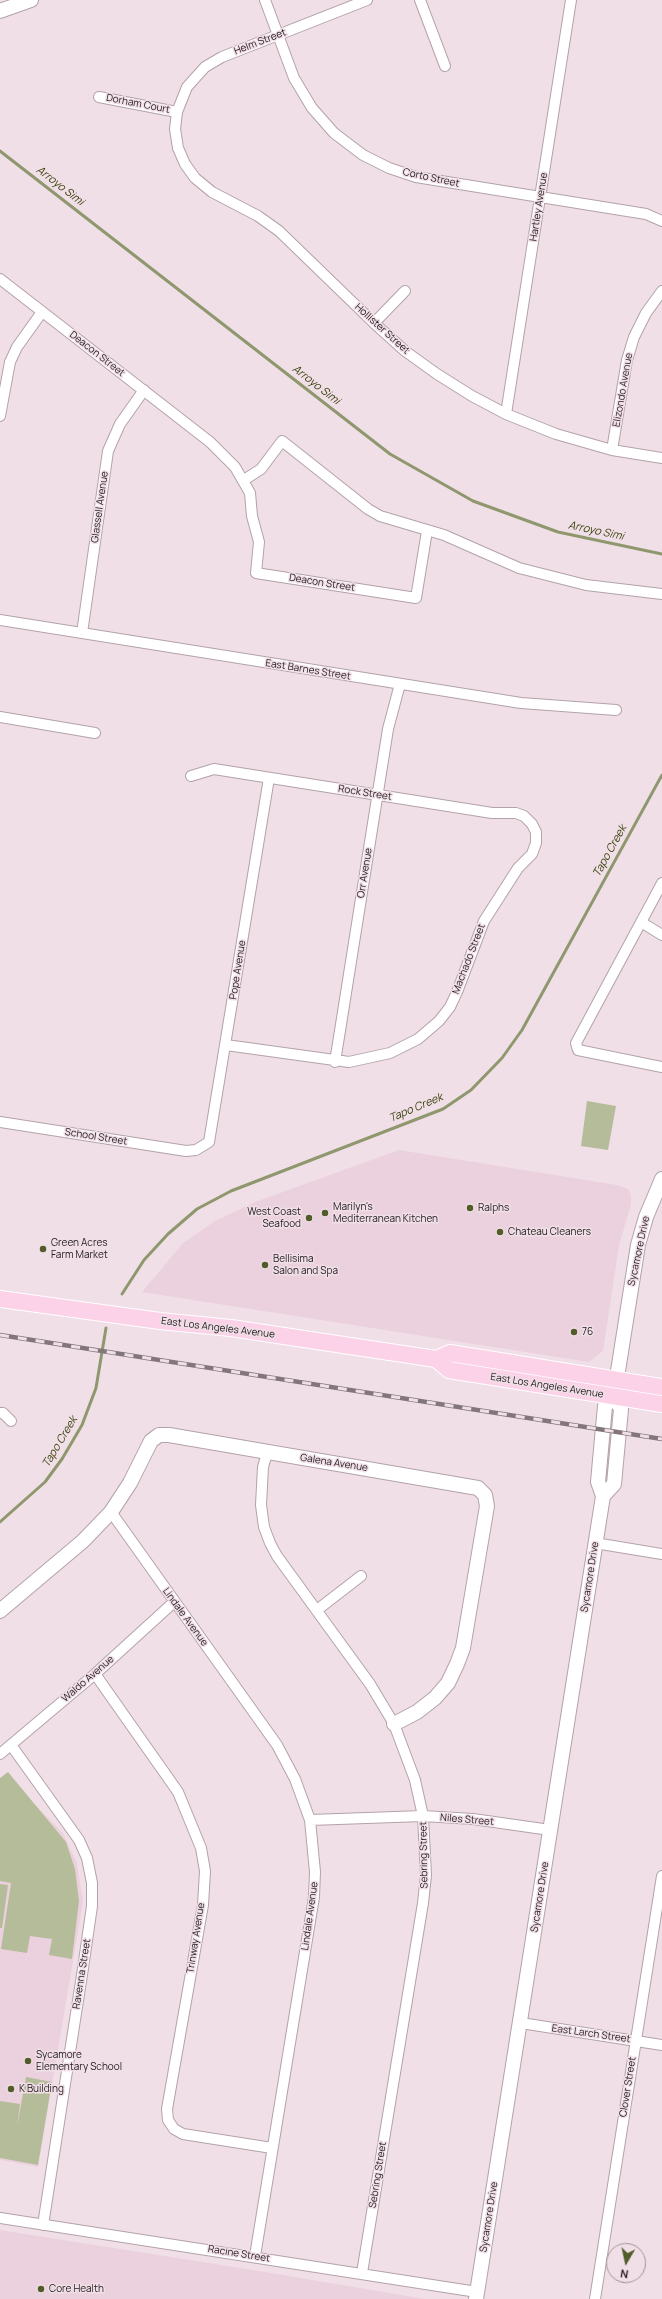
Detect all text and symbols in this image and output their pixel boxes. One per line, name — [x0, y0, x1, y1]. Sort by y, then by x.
street label: Helm Street — [232, 27, 288, 57]
street label: Dorham Court — [105, 92, 171, 116]
water label: Arroyo Simi — [34, 163, 86, 209]
street label: Corto Street — [402, 166, 460, 190]
street label: Hartley Avenue — [528, 172, 550, 242]
street label: Hollister Street — [352, 301, 412, 357]
street label: Deacon Street — [67, 329, 127, 379]
street label: Elizondo Avenue — [611, 352, 635, 428]
water label: Arroyo Simi — [290, 362, 342, 408]
street label: Glassell Avenue — [89, 470, 111, 544]
water label: Arroyo Simi — [567, 519, 625, 543]
street label: Deacon Street — [288, 572, 356, 594]
street label: East Barnes Street — [265, 657, 351, 683]
street label: Rock Street — [337, 783, 393, 803]
water label: Tapo Creek — [590, 823, 630, 879]
street label: Orr Avenue — [355, 847, 375, 899]
street label: Machado Street — [450, 922, 488, 996]
street label: Pope Avenue — [227, 939, 249, 1001]
water label: Tapo Creek — [387, 1091, 445, 1125]
street label: School Street — [64, 1126, 128, 1148]
place label: Marilyn's Mediterranean Kitchen — [333, 1201, 438, 1224]
place label: Ralphs — [478, 1202, 509, 1214]
marker: Ralphs — [465, 1203, 475, 1213]
place label: West Coast Seafood — [247, 1206, 301, 1230]
marker: Marilyn's Mediterranean Kitchen — [320, 1208, 330, 1218]
marker: West Coast Seafood — [304, 1213, 314, 1223]
street label: Sycamore Drive — [626, 1215, 652, 1287]
place label: Chateau Cleaners — [508, 1226, 591, 1238]
marker: Chateau Cleaners — [495, 1227, 505, 1237]
place label: Green Acres Farm Market — [51, 1237, 108, 1260]
marker: Green Acres Farm Market — [38, 1244, 48, 1254]
place label: Bellisima Salon and Spa — [273, 1253, 338, 1276]
marker: Bellisima Salon and Spa — [260, 1260, 270, 1270]
street label: East Los Angeles Avenue — [160, 1315, 276, 1341]
place label: 76 — [582, 1326, 593, 1338]
marker: 76 — [569, 1327, 579, 1337]
street label: East Los Angeles Avenue — [490, 1371, 604, 1401]
water label: Tapo Creek — [40, 1414, 80, 1470]
street label: Galena Avenue — [299, 1452, 369, 1474]
street label: Sycamore Drive — [578, 1541, 602, 1613]
street label: Lindale Avenue — [160, 1585, 210, 1649]
street label: Waldo Avenue — [60, 1653, 116, 1705]
street label: Niles Street — [440, 1812, 494, 1828]
street label: Sebring Street — [417, 1821, 431, 1889]
street label: Sycamore Drive — [528, 1861, 552, 1933]
street label: Lindale Avenue — [299, 1881, 321, 1951]
street label: Trinway Avenue — [184, 1902, 208, 1974]
street label: Ravenna Street — [71, 1938, 93, 2010]
street label: East Larch Street — [551, 2023, 631, 2045]
place label: Sycamore Elementary School — [36, 2049, 122, 2072]
marker: Sycamore Elementary School — [23, 2056, 33, 2066]
street label: Clover Street — [617, 2056, 639, 2118]
place label: K Building — [19, 2083, 64, 2095]
marker: K Building — [6, 2084, 16, 2094]
street label: Sebring Street — [367, 2141, 389, 2209]
street label: Sycamore Drive — [477, 2181, 501, 2253]
street label: Racine Street — [207, 2243, 271, 2265]
north arrow — [606, 2243, 646, 2283]
text: N — [619, 2266, 629, 2282]
place label: Core Health — [49, 2283, 104, 2295]
marker: Core Health — [36, 2284, 46, 2294]

